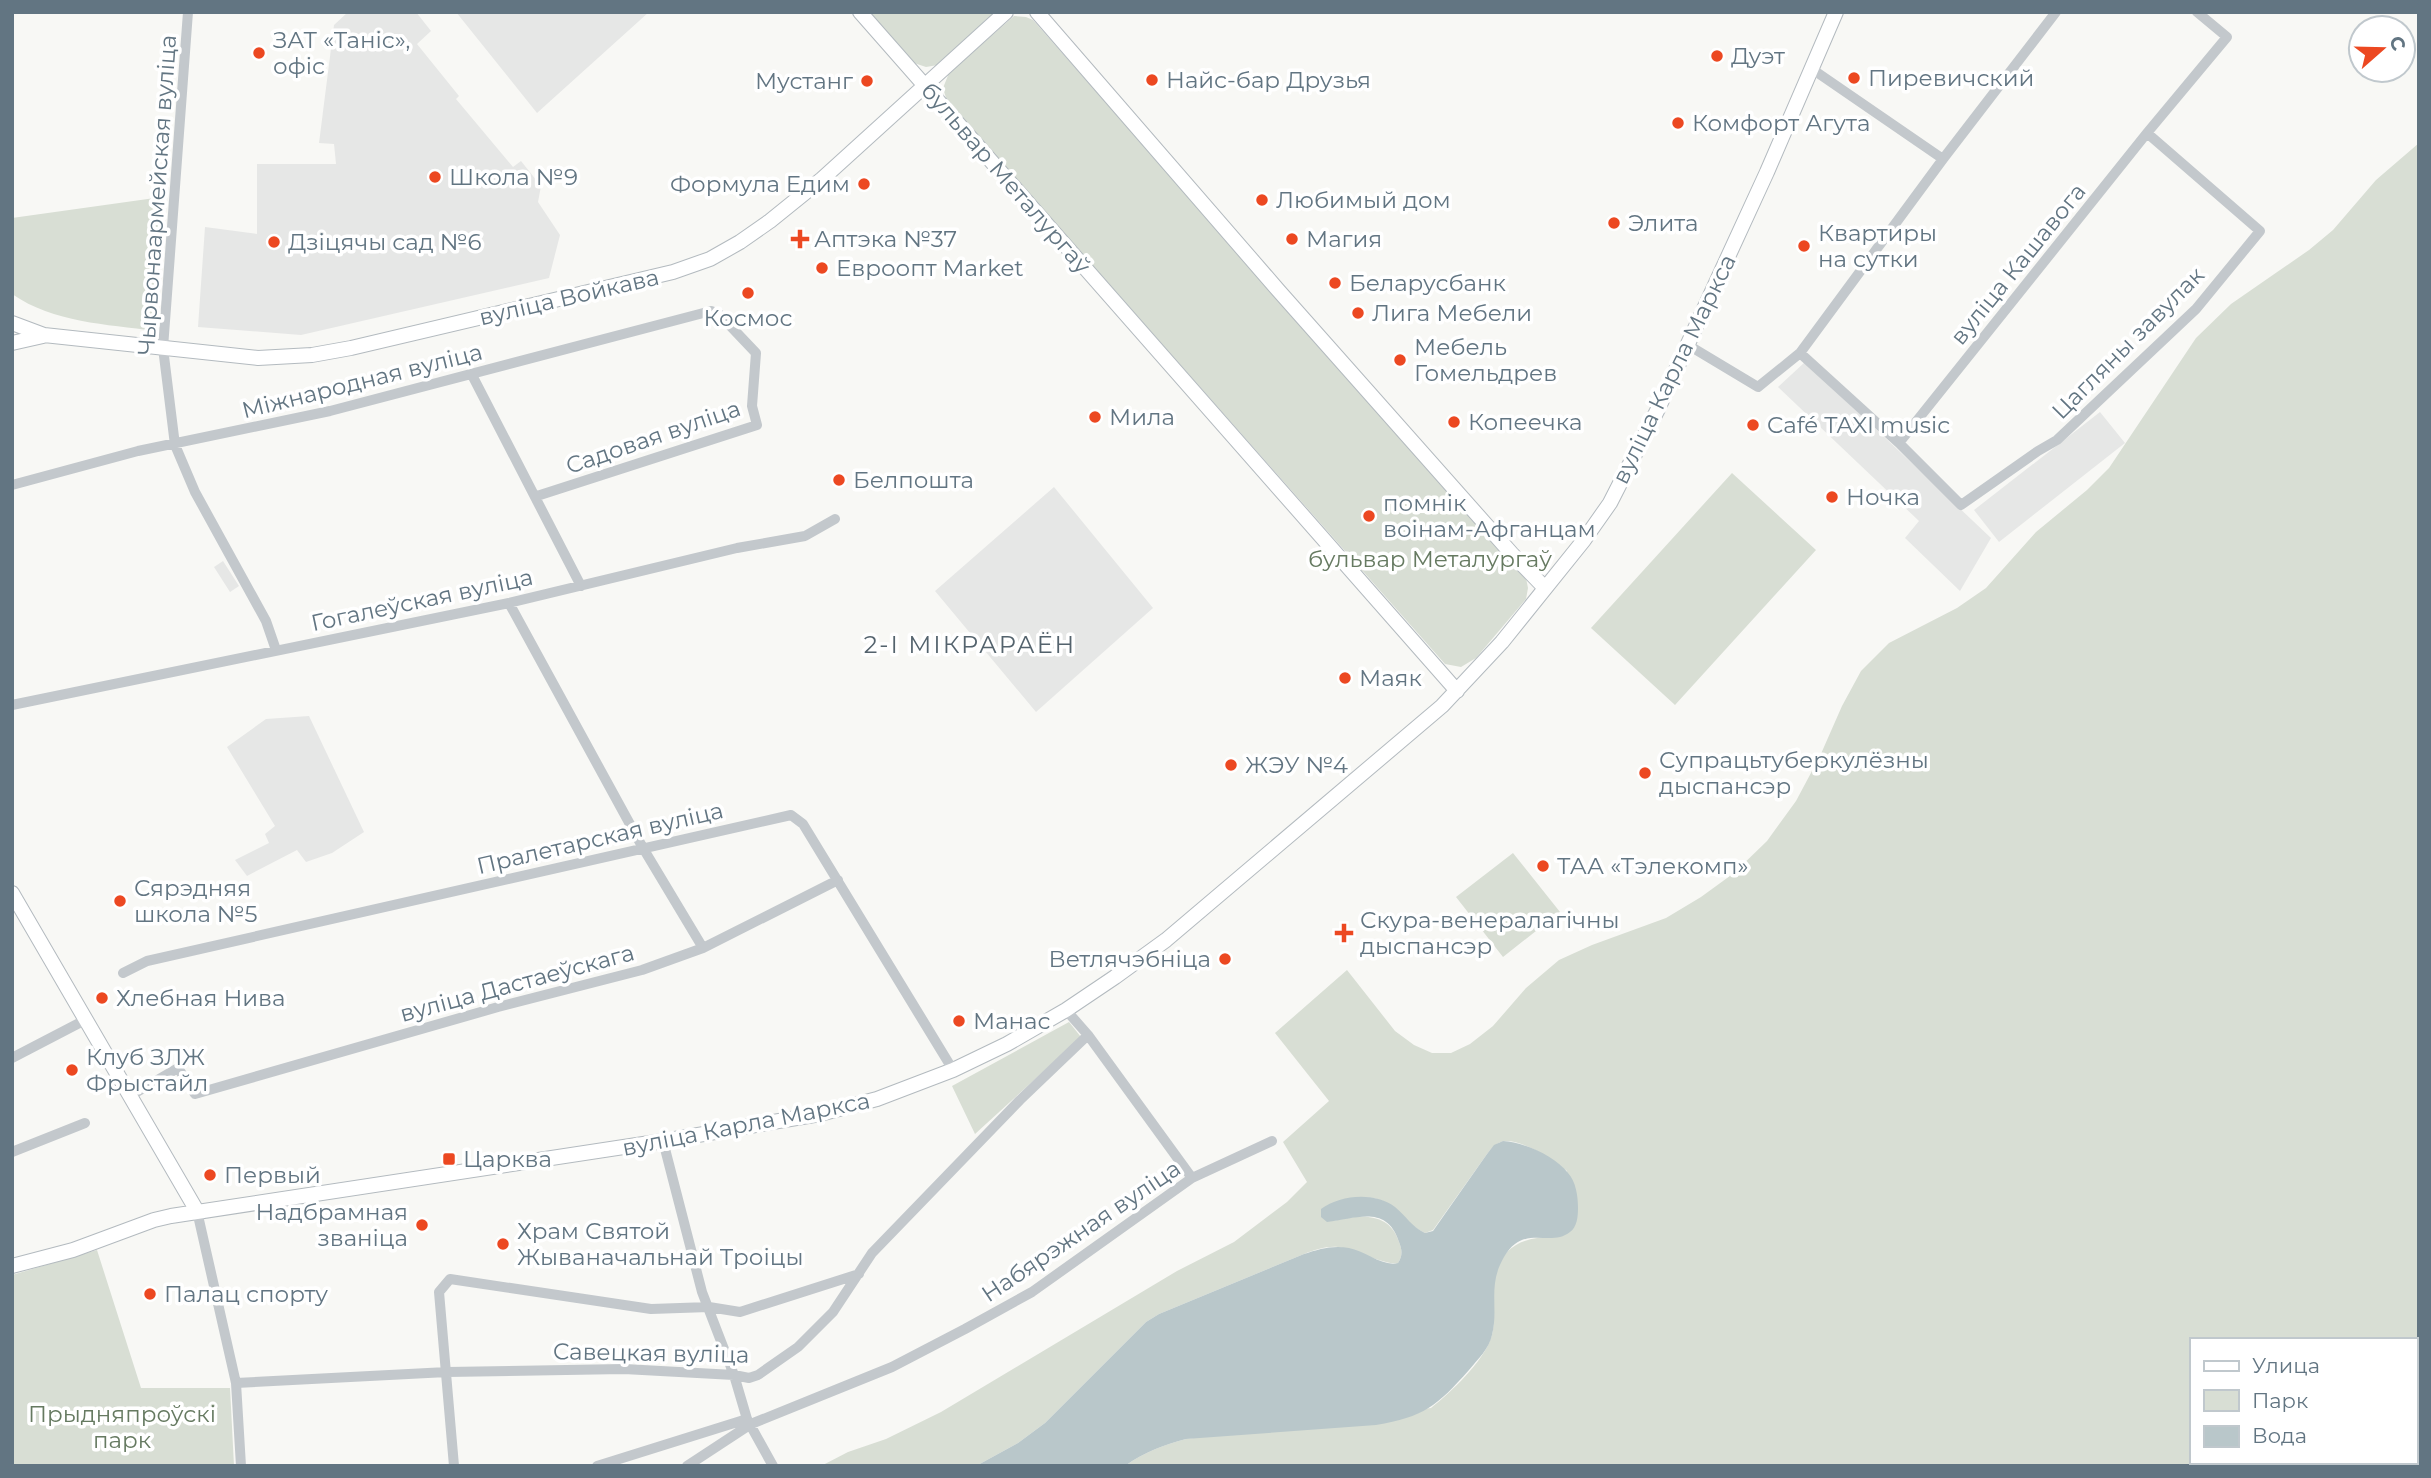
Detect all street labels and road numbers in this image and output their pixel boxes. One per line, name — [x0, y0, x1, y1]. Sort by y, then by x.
street label: Чырвонаармейская вуліца — [132, 34, 182, 356]
street label: бульвар Металургаў — [915, 77, 1097, 279]
street label: вуліца Кашавога — [1944, 178, 2092, 350]
street label: вуліца Карла Маркса — [1606, 250, 1742, 488]
street label: Цагляны завулак — [2046, 261, 2210, 425]
street label: вуліца Войкава — [476, 263, 662, 331]
street label: Міжнародная вуліца — [239, 338, 485, 424]
street label: Садовая вуліца — [562, 394, 744, 480]
street label: Гогалеўская вуліца — [309, 563, 535, 637]
street label: Пралетарская вуліца — [474, 796, 726, 880]
street label: вуліца Дастаеўскага — [397, 938, 637, 1028]
street label: вуліца Карла Маркса — [620, 1086, 872, 1162]
street label: Набярэжная вуліца — [976, 1154, 1186, 1308]
street label: Савецкая вуліца — [553, 1337, 749, 1369]

